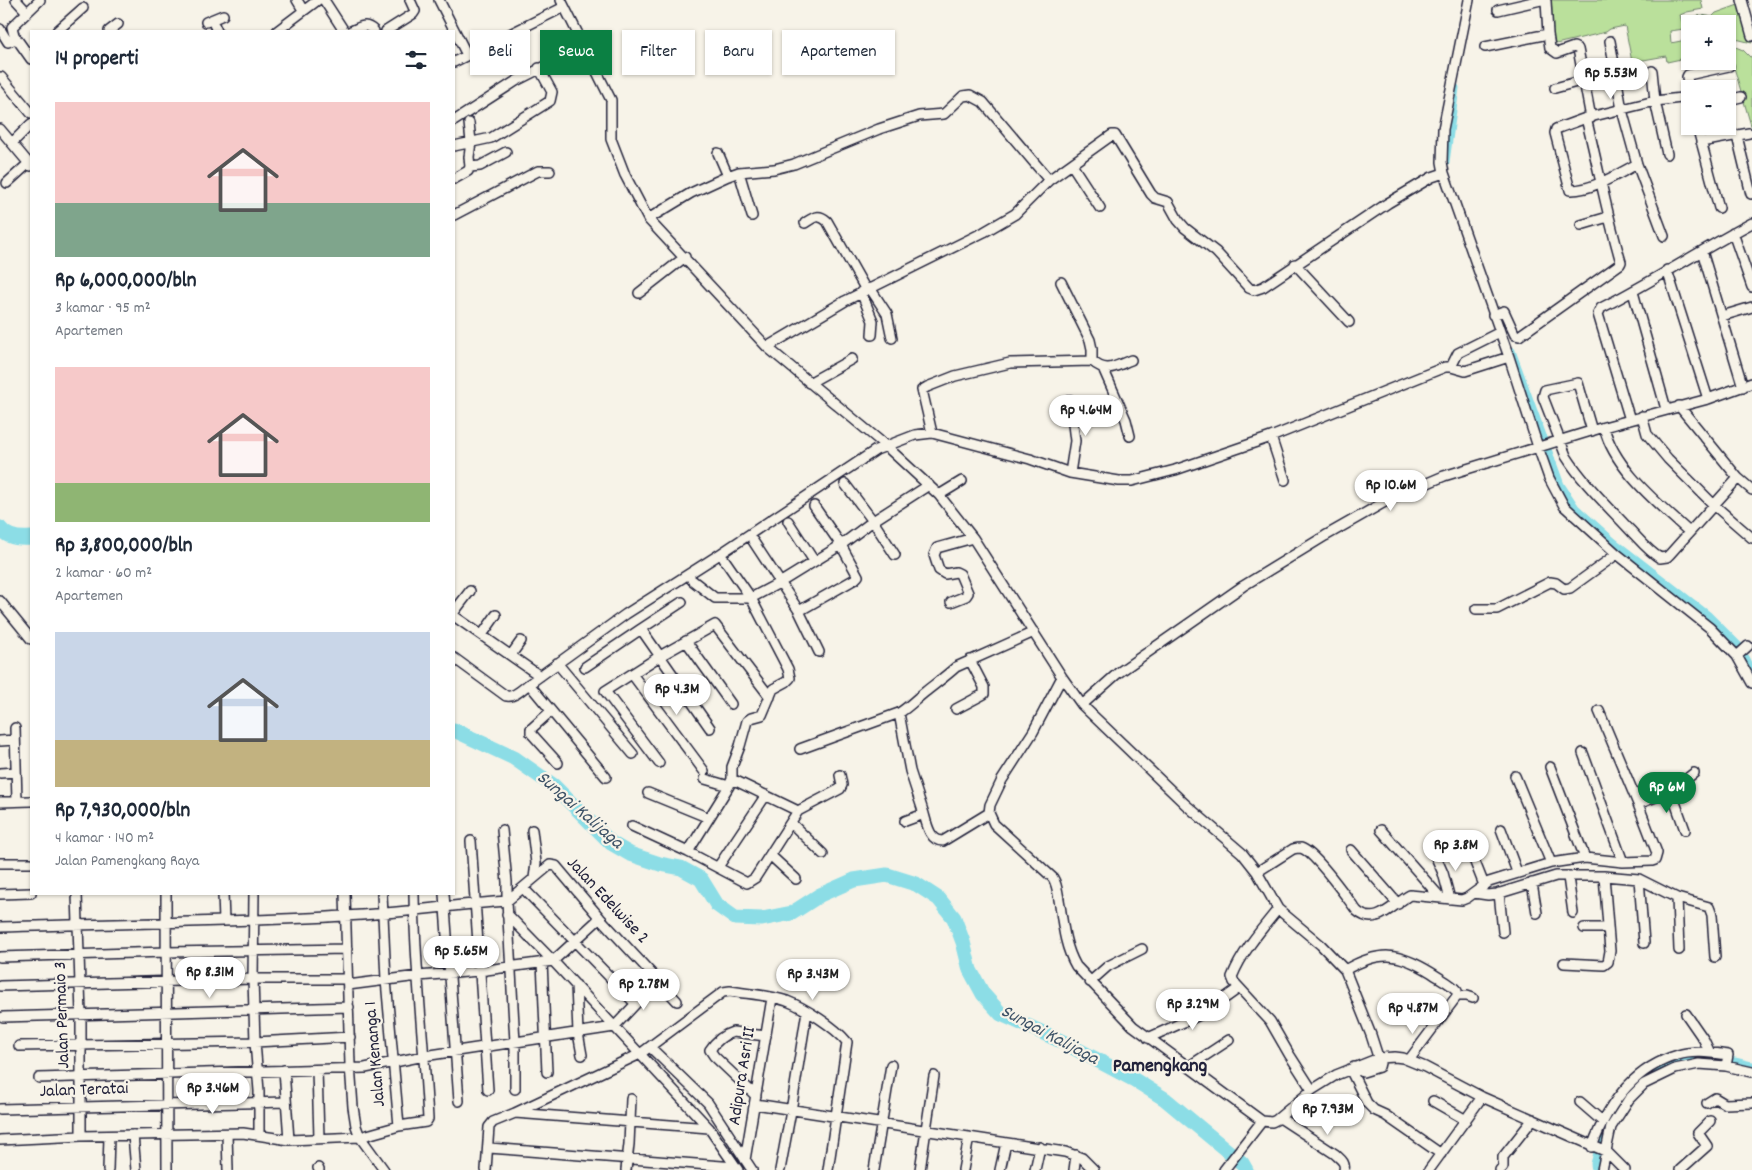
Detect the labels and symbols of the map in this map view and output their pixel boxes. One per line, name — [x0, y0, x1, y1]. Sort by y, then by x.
pin: Rp 5.53M — [1559, 58, 1663, 100]
pin: Rp 4.64M — [1034, 394, 1138, 437]
pin: Rp 10.6M — [1339, 470, 1443, 512]
pin: Rp 4.3M — [631, 674, 723, 716]
water label: Sungai Kalijaga — [530, 766, 629, 857]
pin: Rp 6M — [1632, 772, 1702, 814]
pin: Rp 3.8M — [1410, 830, 1502, 872]
street label: Jalan Edelwise 2 — [560, 852, 654, 950]
pin: Rp 5.65M — [409, 936, 513, 978]
pin: Rp 8.31M — [158, 956, 262, 999]
pin: Rp 3.43M — [761, 958, 865, 1001]
street label: Jalan Permaio 3 — [49, 961, 77, 1069]
pin: Rp 2.78M — [592, 968, 696, 1011]
pin: Rp 3.29M — [1141, 988, 1245, 1031]
pin: Rp 4.87M — [1361, 992, 1465, 1035]
water label: Sungai Kalijaga — [995, 999, 1104, 1074]
street label: Jalan Kenanga 1 — [359, 1000, 393, 1108]
street label: Adipura Asri II — [723, 1024, 763, 1127]
district label: Pamengkang — [1113, 1053, 1208, 1081]
pin: Rp 3.46M — [161, 1072, 265, 1115]
street label: Jalan Teratai — [39, 1077, 129, 1105]
pin: Rp 7.93M — [1276, 1094, 1380, 1136]

